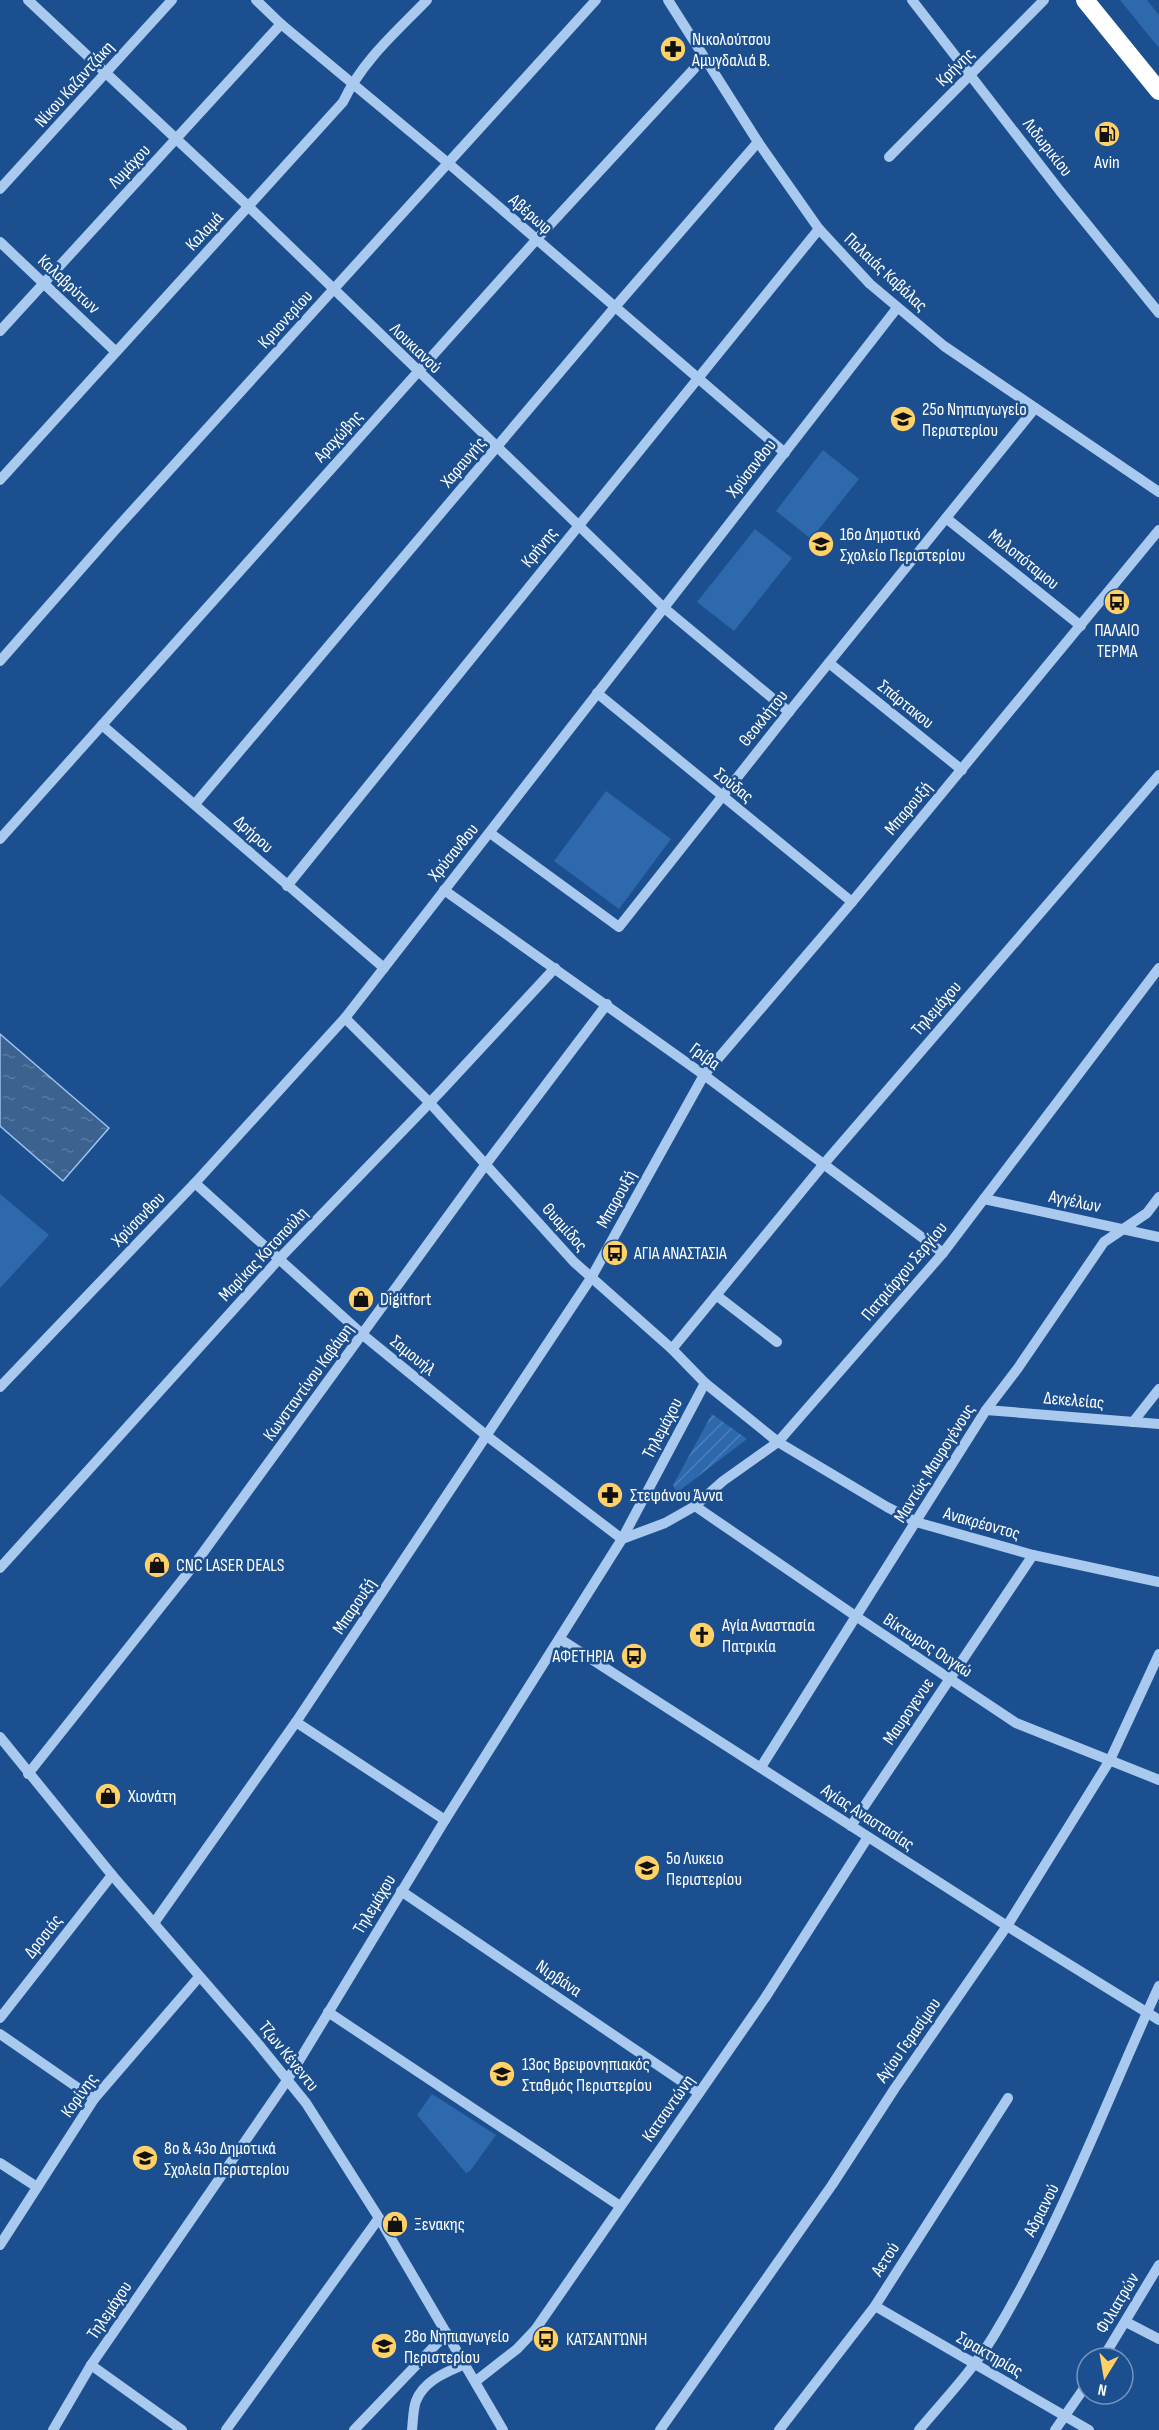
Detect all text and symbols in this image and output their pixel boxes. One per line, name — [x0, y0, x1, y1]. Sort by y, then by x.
place label: Νικολούτσου Αμυγδαλιά Β. — [691, 29, 771, 71]
pharmacy icon: Νικολούτσου Αμυγδαλιά Β. — [658, 34, 688, 64]
street label: Νίκου Καζαντζάκη — [30, 37, 118, 132]
street label: Κρήνης — [932, 44, 979, 91]
street label: Λιδωρικίου — [1018, 113, 1077, 181]
fuel station icon: Avin — [1092, 119, 1122, 149]
street label: Λυμάχου — [103, 140, 155, 193]
place label: Avin — [1093, 152, 1120, 173]
street label: Αβέρωφ — [504, 189, 557, 239]
street label: Καλαμά — [181, 207, 228, 255]
street label: Παλαιάς Καβάλας — [840, 229, 931, 316]
street label: Καλαβρύτων — [33, 250, 104, 318]
street label: Κρυονερίου — [254, 286, 317, 353]
street label: Λουκιανού — [385, 318, 446, 378]
place label: 25ο Νηπιαγωγείο Περιστερίου — [922, 399, 1027, 441]
school or university icon: 25ο Νηπιαγωγείο Περιστερίου — [888, 404, 918, 434]
street label: Αραχώβης — [309, 406, 367, 467]
street label: Χαραυγής — [436, 433, 490, 493]
street label: Χρύσανθου — [722, 435, 781, 502]
street label: Κρήνης — [517, 523, 562, 572]
place label: 16ο Δημοτικό Σχολείο Περιστερίου — [840, 524, 965, 566]
street label: Μυλοπόταμου — [984, 524, 1063, 594]
school or university icon: 16ο Δημοτικό Σχολείο Περιστερίου — [806, 529, 836, 559]
bus stop icon: ΠΑΛΑΙΟ ΤΕΡΜΑ — [1102, 587, 1132, 617]
place label: ΠΑΛΑΙΟ ΤΕΡΜΑ — [1094, 620, 1140, 662]
street label: Σπάρτακου — [873, 675, 938, 733]
street label: Θεοκλήτου — [734, 686, 792, 751]
street label: Σούδας — [710, 763, 757, 807]
street label: Μπαρουξή — [880, 778, 937, 839]
street label: Δρήρου — [230, 811, 278, 857]
street label: Χρύσανθου — [423, 819, 483, 886]
street label: Τηλεμάχου — [907, 977, 966, 1040]
street label: Γρίβα — [685, 1038, 724, 1075]
street label: Μπαρουξή — [592, 1167, 641, 1232]
street label: Αγγέλων — [1046, 1186, 1103, 1217]
street label: Χρύσανθου — [107, 1188, 169, 1252]
street label: Θυαμίδος — [538, 1199, 592, 1256]
street label: Μαρίκας Κοτοπούλη — [214, 1203, 312, 1306]
street label: Πατριάρχου Σεργίου — [857, 1218, 952, 1325]
bus stop icon: ΑΓΙΑ ΑΝΑΣΤΑΣΙΑ — [600, 1238, 630, 1268]
place label: ΑΓΙΑ ΑΝΑΣΤΑΣΙΑ — [633, 1243, 727, 1264]
shop icon: Digitfort — [346, 1284, 376, 1314]
place label: Digitfort — [380, 1289, 432, 1310]
street label: Κωνσταντίνου Καβάφη — [259, 1320, 358, 1445]
street label: Σαμουήλ — [386, 1331, 440, 1381]
street label: Δεκελείας — [1043, 1387, 1105, 1414]
street label: Τηλεμάχου — [638, 1394, 687, 1462]
street label: Μαντώς Μαυρογένους — [889, 1400, 979, 1527]
pharmacy icon: Στεφάνου Άννα — [595, 1480, 625, 1510]
place label: Στεφάνου Άννα — [630, 1485, 723, 1506]
street label: Ανακρέοντος — [940, 1502, 1023, 1544]
shop icon: CNC LASER DEALS — [142, 1550, 172, 1580]
place label: CNC LASER DEALS — [176, 1555, 285, 1576]
street label: Μπαρουξή — [328, 1574, 381, 1638]
street label: Βίκτωρος Ουγκώ — [879, 1609, 976, 1682]
place label: Αγία Αναστασία Πατρικία — [721, 1615, 815, 1657]
church icon: Αγία Αναστασία Πατρικία — [687, 1620, 717, 1650]
bus stop icon: ΑΦΕΤΗΡΙΑ — [619, 1641, 649, 1671]
place label: ΑΦΕΤΗΡΙΑ — [552, 1646, 614, 1667]
street label: Μαυρογενυε — [878, 1674, 939, 1749]
street label: Αγίας Αναστασίας — [816, 1779, 918, 1855]
shop icon: Χιονάτη — [93, 1781, 123, 1811]
place label: Χιονάτη — [127, 1786, 176, 1807]
place label: 5ο Λυκειο Περιστερίου — [666, 1848, 742, 1890]
school or university icon: 5ο Λυκειο Περιστερίου — [632, 1853, 662, 1883]
street label: Τηλεμάχου — [349, 1871, 400, 1938]
street label: Δροσιάς — [20, 1910, 67, 1962]
street label: Νιρβάνα — [532, 1956, 586, 2002]
street label: Αγίου Γερασίμου — [871, 1994, 945, 2088]
street label: Τζων Κένεντυ — [254, 2017, 323, 2096]
place label: 13ος Βρεφονηπιακός Σταθμός Περιστερίου — [522, 2054, 652, 2096]
school or university icon: 13ος Βρεφονηπιακός Σταθμός Περιστερίου — [487, 2059, 517, 2089]
street label: Κορίνης — [56, 2069, 102, 2121]
street label: Κατσαντώνη — [638, 2071, 699, 2146]
place label: 8ο & 43ο Δημοτικά Σχολεία Περιστερίου — [164, 2138, 289, 2180]
school or university icon: 8ο & 43ο Δημοτικά Σχολεία Περιστερίου — [130, 2143, 160, 2173]
street label: Αδριανού — [1019, 2180, 1064, 2241]
shop icon: Ξενακης — [380, 2209, 410, 2239]
place label: Ξενακης — [414, 2214, 465, 2235]
street label: Αετού — [866, 2238, 904, 2281]
street label: Φιλιατρών — [1091, 2269, 1144, 2337]
street label: Τηλεμάχου — [82, 2277, 136, 2343]
bus stop icon: ΚΑΤΣΑΝΤΏΝΗ — [531, 2324, 561, 2354]
place label: 28ο Νηπιαγωγείο Περιστερίου — [404, 2326, 509, 2368]
street label: Σφακτηρίας — [953, 2327, 1027, 2382]
place label: ΚΑΤΣΑΝΤΏΝΗ — [566, 2329, 648, 2350]
school or university icon: 28ο Νηπιαγωγείο Περιστερίου — [369, 2331, 399, 2361]
north arrow — [1075, 2346, 1135, 2406]
text: N — [1096, 2379, 1108, 2399]

